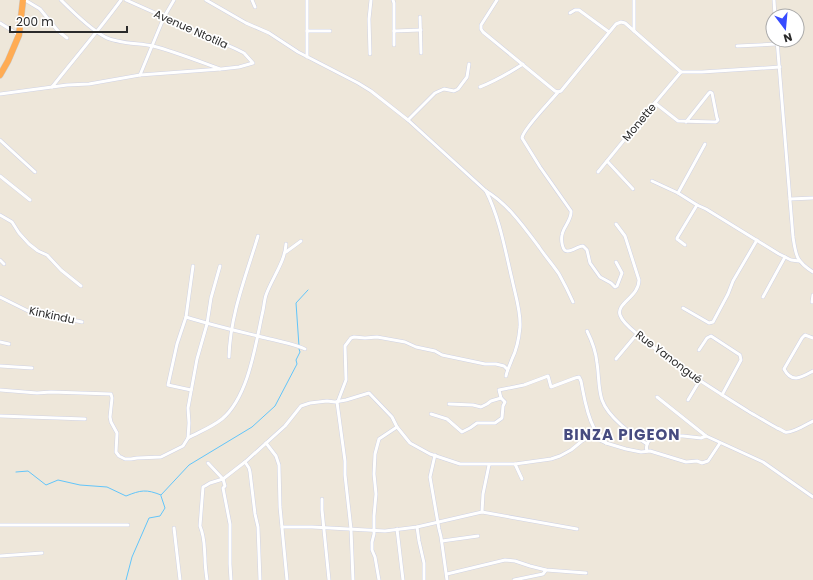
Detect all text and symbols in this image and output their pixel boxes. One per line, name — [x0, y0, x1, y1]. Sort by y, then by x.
street label: Avenue Ntotila — [151, 5, 231, 53]
scale bar — [10, 8, 127, 34]
north arrow — [765, 8, 805, 48]
text: 200 m — [16, 13, 54, 30]
text: N — [782, 29, 794, 46]
street label: Monette — [618, 99, 660, 144]
street label: Kinkindu — [28, 302, 76, 328]
street label: Rue Yanongué — [632, 327, 706, 387]
district label: BINZA PIGEON — [563, 424, 681, 445]

